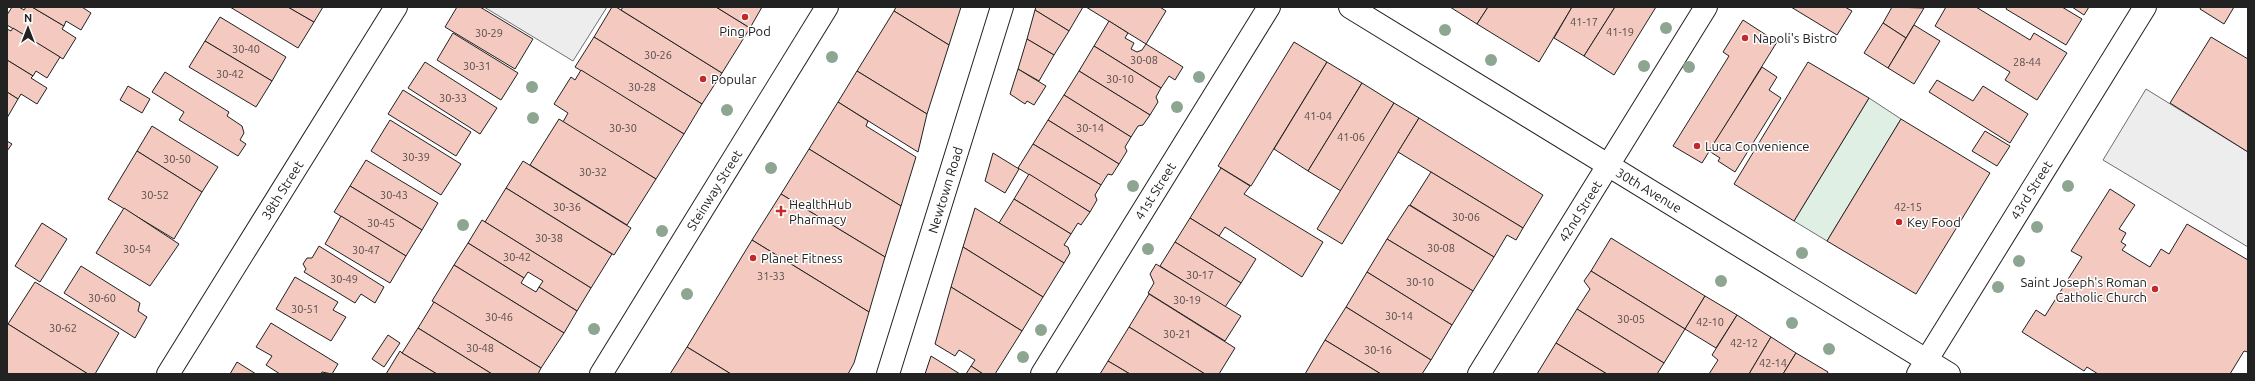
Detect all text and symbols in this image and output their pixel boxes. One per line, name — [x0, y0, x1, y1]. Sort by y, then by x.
north arrow — [8, 8, 48, 48]
text: N — [24, 12, 32, 24]
marker: Ping Pod — [740, 12, 750, 22]
house number: 41-17 — [1570, 16, 1598, 28]
place label: Ping Pod — [719, 24, 771, 38]
house number: 41-19 — [1606, 26, 1634, 38]
house number: 30-29 — [475, 27, 503, 39]
place label: Napoli's Bistro — [1753, 31, 1837, 45]
marker: Napoli's Bistro — [1740, 33, 1750, 43]
house number: 30-40 — [232, 43, 260, 55]
house number: 30-26 — [644, 49, 672, 61]
house number: 30-08 — [1130, 54, 1158, 66]
house number: 28-44 — [2013, 56, 2041, 68]
house number: 30-31 — [463, 60, 491, 72]
house number: 30-42 — [216, 68, 244, 80]
place label: Popular — [711, 72, 756, 86]
house number: 30-10 — [1106, 73, 1134, 85]
marker: Popular — [698, 74, 708, 84]
house number: 30-28 — [628, 81, 656, 93]
house number: 30-33 — [439, 92, 467, 104]
house number: 41-04 — [1304, 110, 1332, 122]
house number: 30-30 — [609, 122, 637, 134]
house number: 30-14 — [1076, 122, 1104, 134]
house number: 41-06 — [1337, 131, 1365, 143]
place label: Luca Convenience — [1705, 139, 1810, 153]
marker: Luca Convenience — [1692, 141, 1702, 151]
street label: Newtown Road — [925, 145, 965, 235]
street label: Steinway Street — [684, 147, 744, 233]
house number: 30-39 — [402, 151, 430, 163]
house number: 30-50 — [163, 153, 191, 165]
street label: 38th Street — [258, 158, 306, 222]
street label: 43rd Street — [2007, 158, 2055, 222]
street label: 41st Street — [1132, 160, 1178, 222]
street label: 30th Avenue — [1614, 165, 1684, 215]
house number: 30-32 — [579, 166, 607, 178]
street label: 42nd Street — [1556, 178, 1604, 244]
house number: 30-52 — [141, 189, 169, 201]
house number: 30-43 — [380, 189, 408, 201]
place label: HealthHub Pharmacy — [789, 197, 852, 226]
house number: 30-36 — [553, 201, 581, 213]
house number: 42-15 — [1894, 201, 1922, 213]
marker: HealthHub Pharmacy — [776, 206, 786, 216]
house number: 30-06 — [1452, 211, 1480, 223]
place label: Key Food — [1907, 215, 1961, 229]
house number: 30-45 — [367, 217, 395, 229]
marker: Key Food — [1894, 217, 1904, 227]
house number: 30-38 — [535, 232, 563, 244]
house number: 30-08 — [1427, 242, 1455, 254]
house number: 30-54 — [123, 243, 151, 255]
house number: 30-47 — [352, 244, 380, 256]
house number: 30-42 — [503, 251, 531, 263]
place label: Planet Fitness — [761, 251, 843, 265]
marker: Planet Fitness — [748, 253, 758, 263]
house number: 30-17 — [1186, 269, 1214, 281]
house number: 31-33 — [757, 270, 785, 282]
house number: 30-49 — [330, 273, 358, 285]
place label: Saint Joseph's Roman Catholic Church — [2021, 275, 2147, 304]
house number: 30-10 — [1406, 276, 1434, 288]
marker: Saint Joseph's Roman Catholic Church — [2150, 284, 2160, 294]
house number: 30-60 — [88, 292, 116, 304]
house number: 30-19 — [1173, 294, 1201, 306]
house number: 30-51 — [291, 303, 319, 315]
house number: 30-14 — [1385, 310, 1413, 322]
house number: 30-46 — [485, 311, 513, 323]
house number: 30-05 — [1617, 313, 1645, 325]
house number: 42-10 — [1696, 316, 1724, 328]
house number: 30-62 — [49, 322, 77, 334]
house number: 30-21 — [1163, 328, 1191, 340]
house number: 42-12 — [1730, 337, 1758, 349]
house number: 30-48 — [466, 342, 494, 354]
house number: 30-16 — [1364, 344, 1392, 356]
house number: 42-14 — [1759, 357, 1787, 369]

